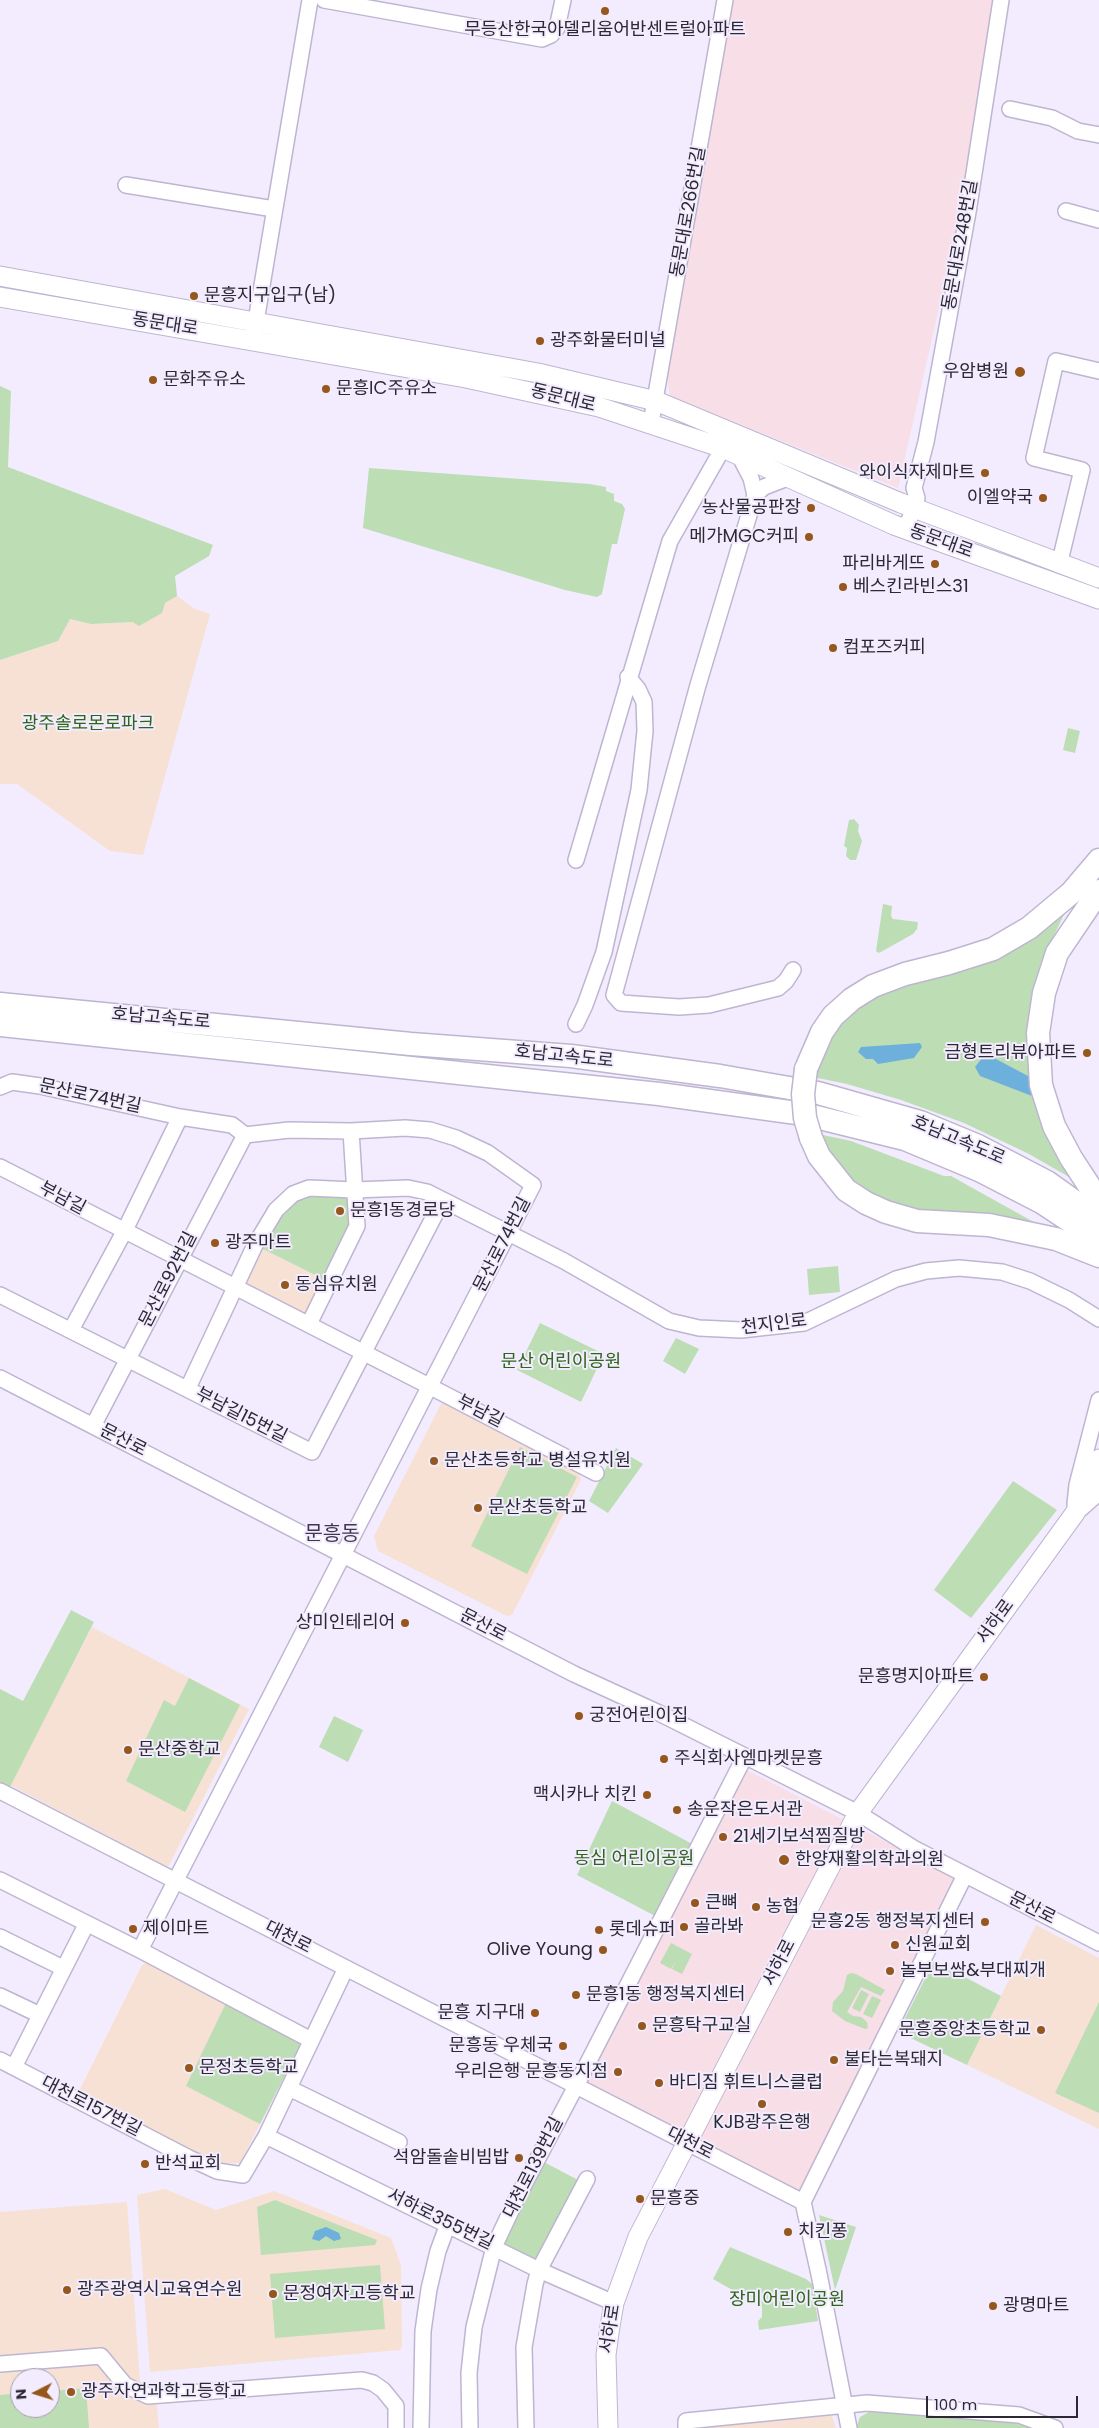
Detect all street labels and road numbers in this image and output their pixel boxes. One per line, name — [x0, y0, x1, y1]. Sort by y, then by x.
street label: 동문대로266번길 — [667, 145, 711, 279]
street label: 동문대로248번길 — [939, 178, 983, 312]
street label: 동문대로 — [131, 309, 199, 341]
street label: 동문대로 — [528, 381, 598, 417]
street label: 동문대로 — [906, 521, 976, 563]
street label: 호남고속도로 — [111, 1004, 211, 1034]
street label: 호남고속도로 — [513, 1041, 615, 1073]
street label: 문산로74번길 — [37, 1076, 143, 1118]
street label: 호남고속도로 — [908, 1112, 1008, 1170]
street label: 부남길 — [35, 1178, 89, 1220]
street label: 문산로74번길 — [470, 1194, 536, 1296]
street label: 문산로92번길 — [136, 1229, 202, 1331]
street label: 천지인로 — [740, 1310, 808, 1340]
street label: 부남길15번길 — [192, 1384, 290, 1448]
street label: 부남길 — [453, 1391, 507, 1433]
street label: 문산로 — [96, 1420, 150, 1462]
street label: 서하로 — [973, 1596, 1019, 1648]
street label: 문산로 — [456, 1605, 510, 1647]
street label: 문산로 — [1005, 1888, 1059, 1930]
street label: 대천로 — [261, 1917, 315, 1959]
street label: 서하로 — [759, 1936, 801, 1990]
street label: 대천로157번길 — [37, 2072, 145, 2142]
street label: 대천로139번길 — [499, 2114, 569, 2222]
street label: 대천로 — [663, 2123, 717, 2165]
street label: 서하로355번길 — [383, 2185, 497, 2255]
street label: 서하로 — [596, 2303, 626, 2355]

